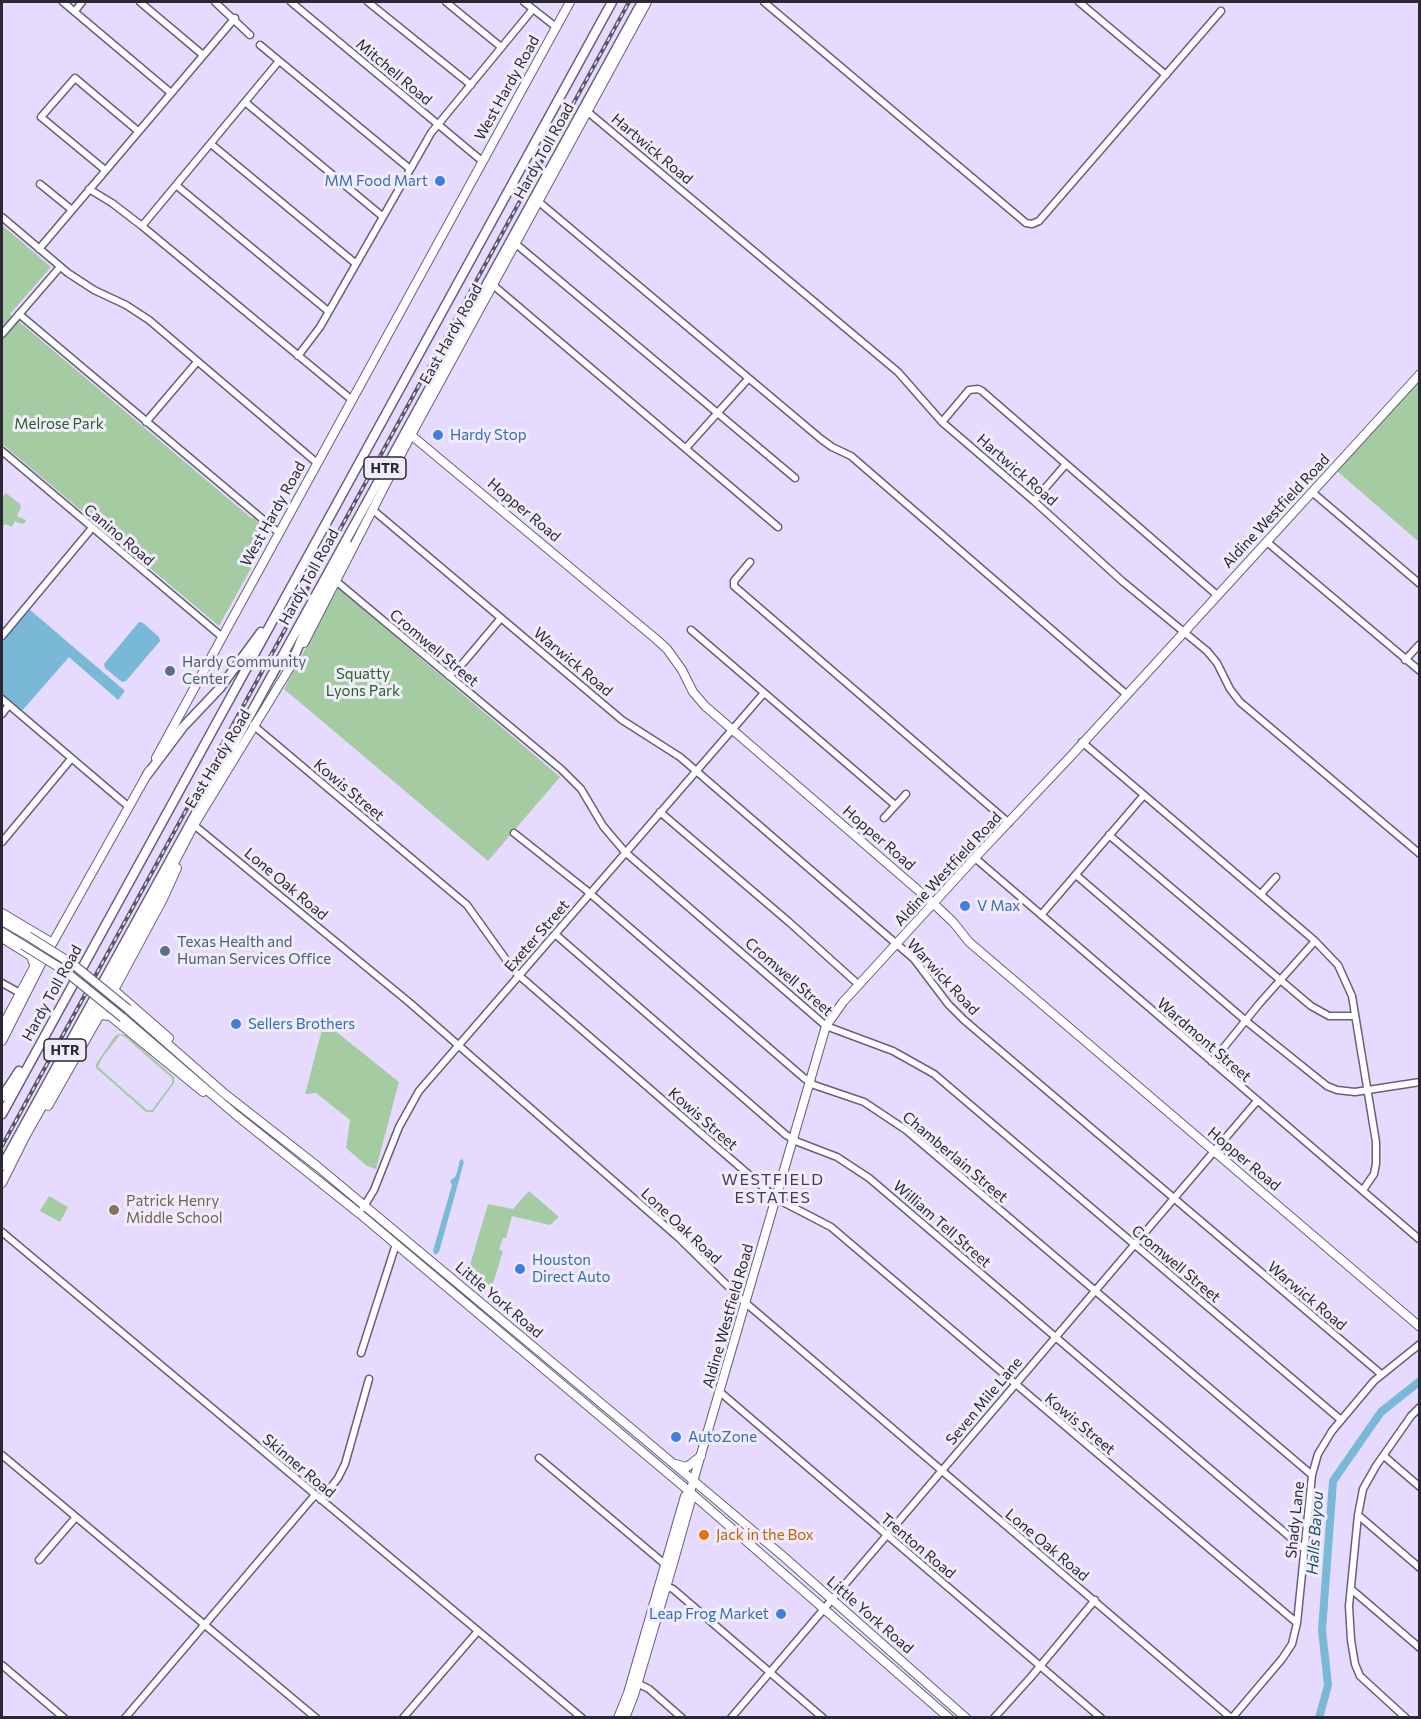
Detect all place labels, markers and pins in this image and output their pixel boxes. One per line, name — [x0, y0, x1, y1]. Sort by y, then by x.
place label: MM Food Mart — [324, 172, 428, 190]
marker: MM Food Mart — [433, 174, 447, 188]
place label: Hardy Stop — [450, 426, 527, 444]
marker: Hardy Stop — [431, 428, 445, 442]
place label: Hardy Community Center — [182, 653, 306, 688]
marker: Hardy Community Center — [163, 664, 177, 678]
place label: V Max — [977, 897, 1020, 915]
marker: V Max — [958, 899, 972, 913]
place label: Texas Health and Human Services Office — [177, 933, 331, 968]
marker: Texas Health and Human Services Office — [158, 944, 172, 958]
place label: Sellers Brothers — [248, 1015, 355, 1033]
marker: Sellers Brothers — [229, 1017, 243, 1031]
place label: Patrick Henry Middle School — [126, 1192, 223, 1227]
marker: Patrick Henry Middle School — [107, 1203, 121, 1217]
place label: Houston Direct Auto — [532, 1251, 611, 1286]
marker: Houston Direct Auto — [513, 1262, 527, 1276]
place label: AutoZone — [688, 1428, 757, 1446]
marker: AutoZone — [669, 1430, 683, 1444]
place label: Jack in the Box — [716, 1526, 814, 1544]
marker: Jack in the Box — [697, 1528, 711, 1542]
place label: Leap Frog Market — [649, 1605, 769, 1623]
marker: Leap Frog Market — [774, 1607, 788, 1621]

